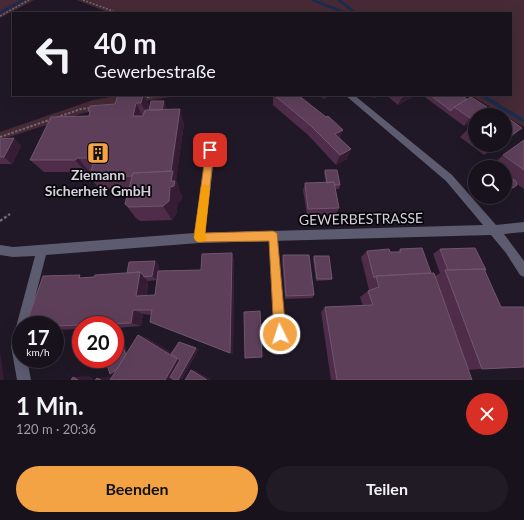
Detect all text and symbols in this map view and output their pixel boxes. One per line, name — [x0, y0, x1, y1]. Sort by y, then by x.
text: 40 m — [94, 26, 157, 60]
icon: left — [28, 28, 80, 80]
text: Gewerbestraße — [94, 60, 216, 82]
map controls — [468, 108, 512, 204]
button: sound — [468, 108, 512, 152]
pin — [193, 133, 227, 167]
icon: arrive — [199, 139, 221, 161]
building icon: Ziemann Sicherheit GmbH — [85, 140, 111, 166]
button: search — [468, 160, 512, 204]
place label: Ziemann Sicherheit GmbH — [45, 166, 151, 199]
street label: GEWERBESTRASSE — [299, 209, 423, 228]
position arrow — [259, 313, 301, 355]
speed limit sign: 20 — [72, 316, 124, 368]
text: 17 — [26, 325, 50, 349]
text: km/h — [26, 346, 50, 358]
text: 1 Min. — [16, 391, 84, 420]
button: close — [466, 393, 508, 435]
text: 120 m · 20:36 — [16, 421, 96, 437]
button: Beenden — [16, 466, 258, 512]
button: Teilen — [266, 466, 508, 512]

